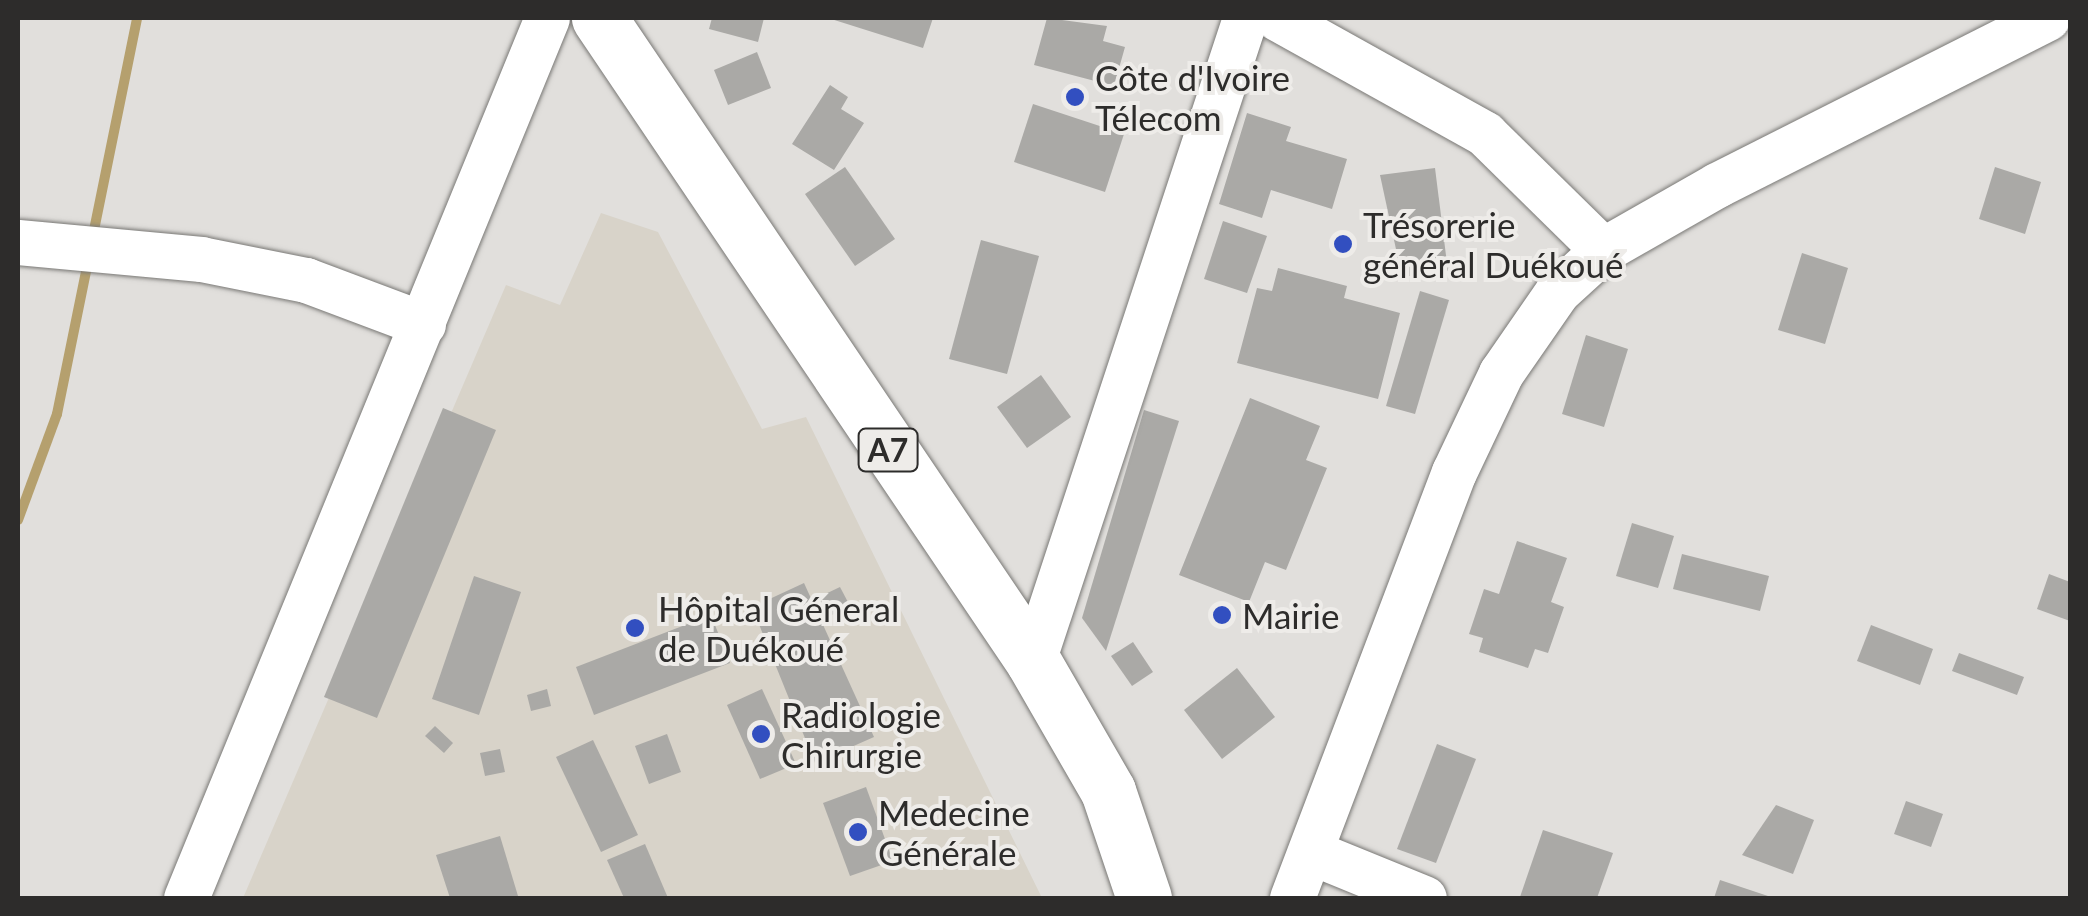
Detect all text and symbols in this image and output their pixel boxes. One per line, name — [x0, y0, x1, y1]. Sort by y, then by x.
place label: Côte d'Ivoire Télecom — [1095, 56, 1290, 138]
marker: Côte d'Ivoire Télecom — [1064, 86, 1086, 108]
place label: Trésorerie général Duékoué — [1363, 203, 1623, 285]
marker: Trésorerie général Duékoué — [1332, 233, 1354, 255]
road number: A7 — [856, 423, 920, 477]
place label: Hôpital Géneral de Duékoué — [658, 587, 899, 669]
place label: Mairie — [1242, 594, 1339, 636]
marker: Mairie — [1211, 604, 1233, 626]
marker: Hôpital Géneral de Duékoué — [622, 615, 648, 641]
place label: Radiologie Chirurgie — [781, 693, 941, 775]
marker: Radiologie Chirurgie — [750, 723, 772, 745]
place label: Medecine Générale — [878, 791, 1030, 873]
marker: Medecine Générale — [847, 821, 869, 843]

